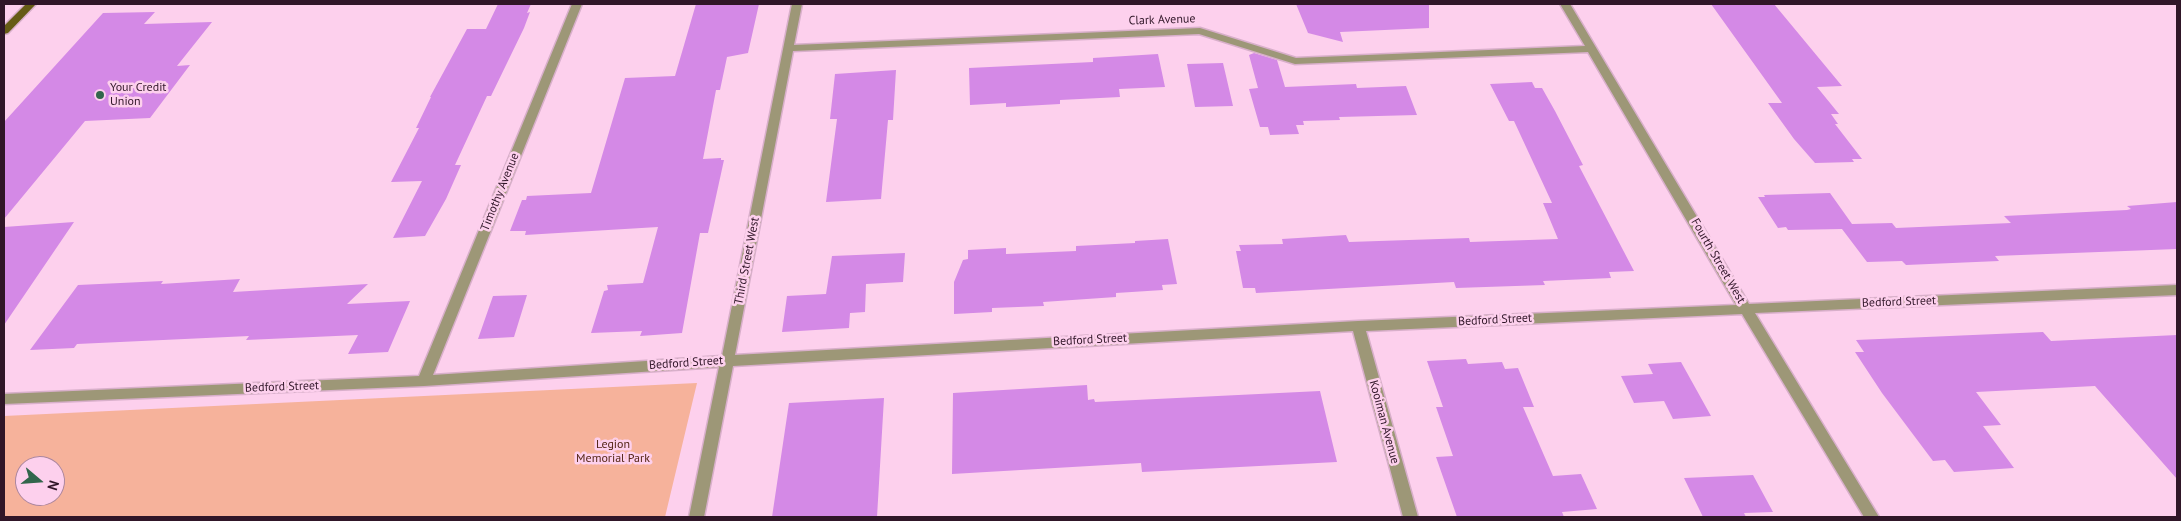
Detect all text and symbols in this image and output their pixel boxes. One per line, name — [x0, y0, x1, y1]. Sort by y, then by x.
street label: Clark Avenue — [1128, 12, 1196, 28]
place label: Your Credit Union — [110, 81, 166, 109]
marker: Your Credit Union — [94, 89, 106, 101]
street label: Timothy Avenue — [478, 151, 522, 233]
street label: Third Street West — [731, 216, 763, 306]
street label: Fourth Street West — [1688, 216, 1748, 306]
street label: Bedford Street — [1862, 294, 1936, 310]
street label: Bedford Street — [1458, 311, 1532, 329]
street label: Bedford Street — [1053, 331, 1127, 349]
street label: Bedford Street — [649, 353, 723, 373]
street label: Bedford Street — [245, 379, 319, 395]
street label: Kooiman Avenue — [1366, 379, 1402, 465]
park label: Legion Memorial Park — [576, 438, 650, 466]
north arrow — [15, 456, 65, 506]
text: N — [43, 478, 63, 492]

